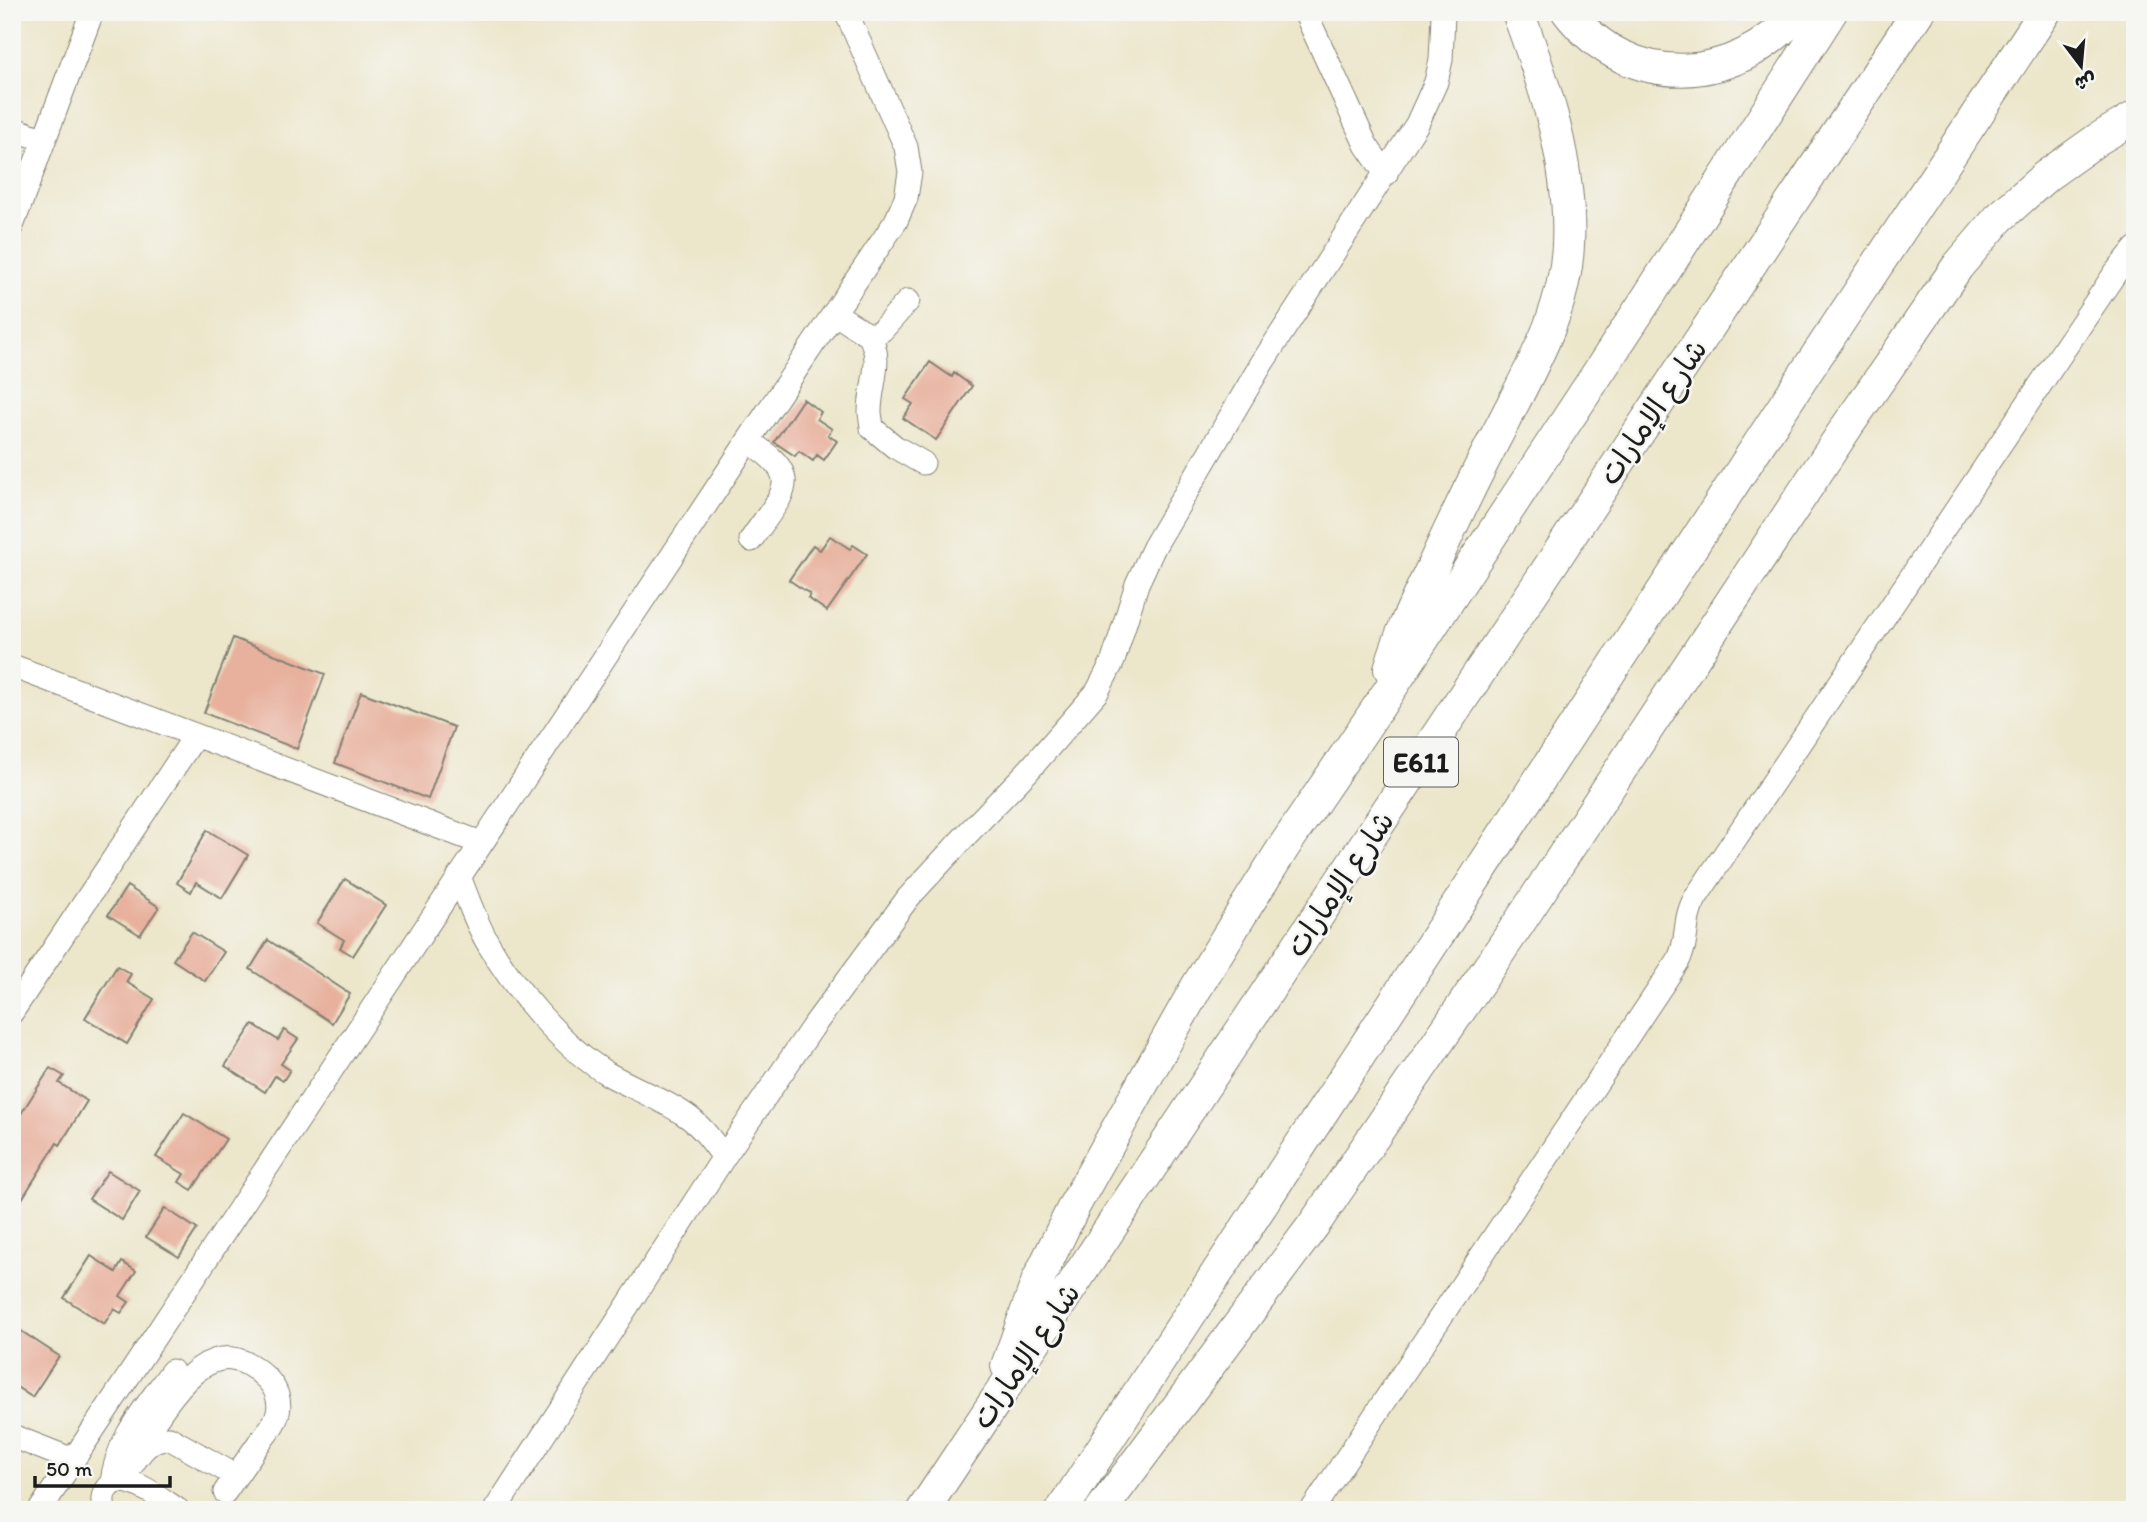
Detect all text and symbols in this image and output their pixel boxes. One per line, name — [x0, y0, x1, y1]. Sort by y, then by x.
north arrow — [2046, 32, 2116, 102]
text: ش — [2072, 68, 2099, 96]
street label: شارع الإمارات — [1590, 332, 1717, 493]
road number: E611 — [1384, 738, 1458, 786]
street label: شارع الإمارات — [1277, 804, 1404, 965]
street label: شارع الإمارات — [963, 1276, 1090, 1437]
scale bar — [35, 1445, 170, 1489]
text: 50 m — [46, 1456, 93, 1481]

